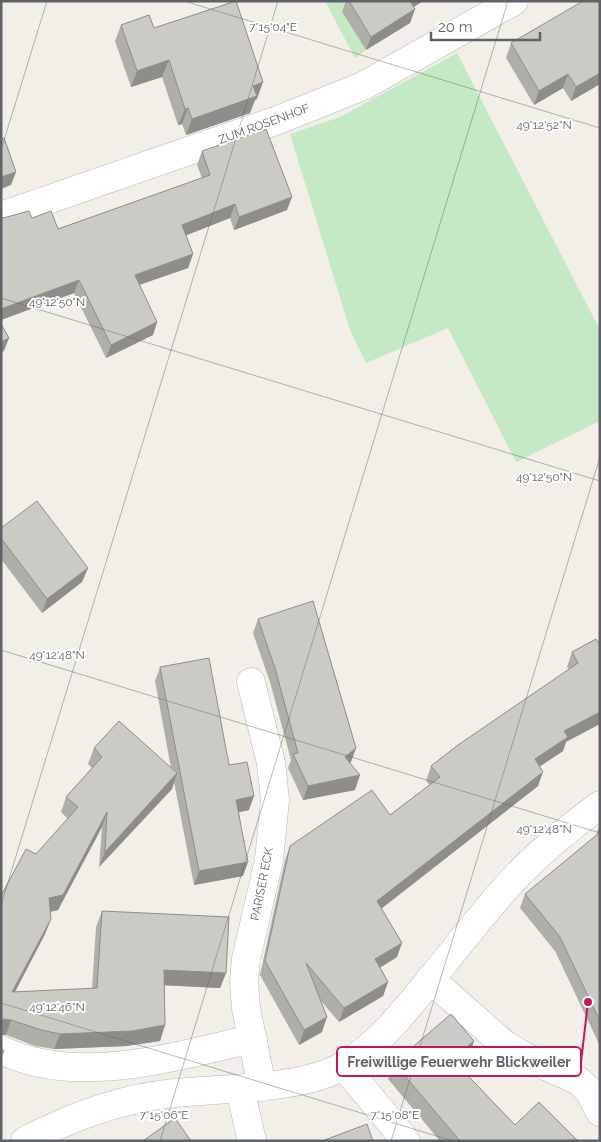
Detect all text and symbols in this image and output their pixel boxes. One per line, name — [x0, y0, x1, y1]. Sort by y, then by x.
scale bar — [431, 10, 540, 42]
text: 20 m — [438, 18, 473, 36]
text: 7°15'04"E — [249, 20, 297, 34]
street label: ZUM ROSENHOF — [217, 101, 311, 147]
text: 49°12'52"N — [516, 118, 572, 132]
text: 49°12'50"N — [29, 295, 85, 309]
text: 49°12'50"N — [516, 470, 572, 484]
text: 49°12'48"N — [29, 648, 85, 662]
text: 49°12'48"N — [516, 822, 572, 836]
street label: PARISER ECK — [248, 846, 276, 922]
text: 49°12'46"N — [29, 1000, 85, 1014]
callout: Freiwillige Feuerwehr Blickweiler — [337, 1047, 581, 1076]
text: Freiwillige Feuerwehr Blickweiler — [347, 1054, 571, 1070]
text: 7°15'06"E — [140, 1108, 188, 1122]
text: 7°15'08"E — [371, 1108, 419, 1122]

